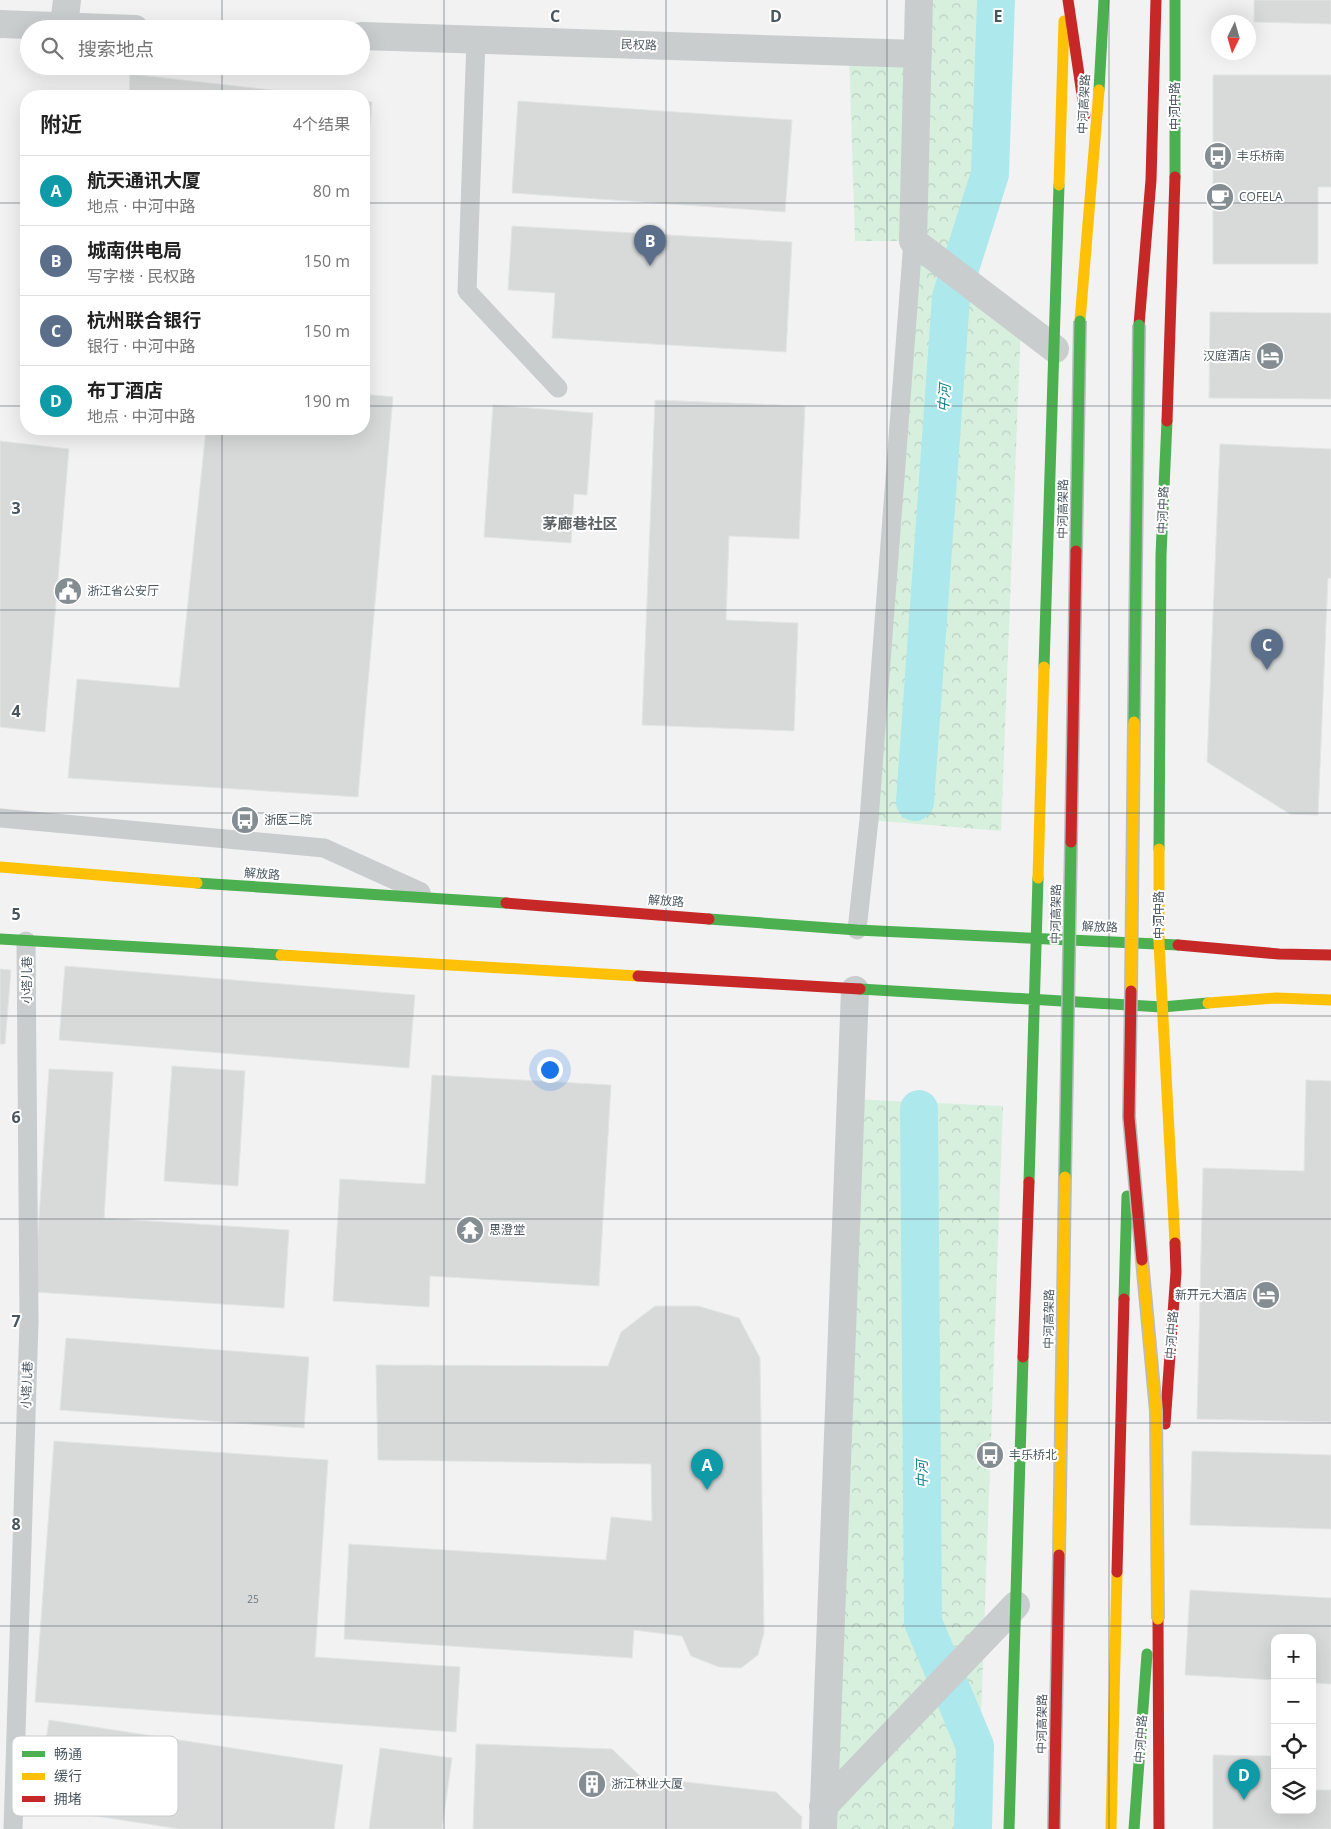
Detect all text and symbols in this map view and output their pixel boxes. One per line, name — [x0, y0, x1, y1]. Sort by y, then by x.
text: C — [550, 5, 560, 27]
text: D — [770, 5, 782, 27]
text: E — [994, 5, 1003, 27]
north arrow — [1211, 15, 1256, 60]
search box — [20, 20, 370, 75]
icon: search — [38, 34, 66, 62]
street label: 民权路 — [621, 35, 657, 54]
text: 搜索地点 — [78, 36, 154, 62]
street label: 中河高架路 — [1073, 74, 1094, 134]
street label: 中河中路 — [1166, 82, 1183, 130]
text: 附近 — [40, 110, 82, 138]
text: 4个结果 — [293, 113, 350, 135]
bus stop icon: 丰乐桥南 — [1203, 141, 1233, 171]
place label: 丰乐桥南 — [1237, 147, 1285, 164]
text: 航天通讯大厦 — [87, 167, 201, 193]
text: A — [50, 180, 62, 202]
text: 80 m — [313, 180, 350, 202]
cafe icon: COFELA — [1205, 182, 1235, 212]
place label: COFELA — [1239, 188, 1283, 205]
text: 地点 · 中河中路 — [87, 195, 196, 217]
pin: B — [634, 225, 666, 266]
text: 城南供电局 — [87, 237, 182, 263]
text: B — [51, 250, 61, 272]
text: 150 m — [304, 250, 350, 272]
text: 写字楼 · 民权路 — [87, 265, 196, 287]
text: 杭州联合银行 — [87, 307, 201, 333]
text: C — [51, 320, 61, 342]
text: 150 m — [304, 320, 350, 342]
text: 银行 · 中河中路 — [87, 335, 196, 357]
hotel icon: 汉庭酒店 — [1255, 341, 1285, 371]
place label: 汉庭酒店 — [1203, 347, 1251, 364]
text: 布丁酒店 — [87, 377, 163, 403]
water label: 中河 — [933, 380, 954, 413]
text: D — [50, 390, 62, 412]
text: 190 m — [304, 390, 350, 412]
text: 地点 · 中河中路 — [87, 405, 196, 427]
street label: 中河高架路 — [1053, 479, 1072, 539]
street label: 中河中路 — [1153, 486, 1172, 534]
text: 3 — [11, 497, 21, 519]
district label: 茅廊巷社区 — [542, 513, 618, 533]
public building icon: 浙江省公安厅 — [53, 576, 83, 606]
place label: 浙江省公安厅 — [87, 582, 159, 599]
pin: C — [1251, 629, 1283, 670]
text: 4 — [11, 700, 21, 722]
bus stop icon: 浙医二院 — [230, 805, 260, 835]
place label: 浙医二院 — [264, 811, 312, 828]
street label: 解放路 — [243, 864, 281, 883]
street label: 中河高架路 — [1046, 884, 1065, 944]
street label: 解放路 — [647, 891, 685, 910]
street label: 中河中路 — [1150, 891, 1167, 939]
text: 5 — [11, 903, 21, 925]
street label: 解放路 — [1082, 917, 1118, 936]
street label: 小塔儿巷 — [18, 956, 35, 1004]
your location — [537, 1057, 563, 1083]
text: 6 — [11, 1106, 21, 1128]
temple icon: 思澄堂 — [455, 1215, 485, 1245]
place label: 思澄堂 — [489, 1221, 525, 1238]
hotel icon: 新开元大酒店 — [1251, 1280, 1281, 1310]
place label: 新开元大酒店 — [1175, 1286, 1247, 1303]
street label: 中河高架路 — [1039, 1289, 1058, 1349]
text: 7 — [11, 1310, 21, 1332]
street label: 中河中路 — [1161, 1310, 1182, 1360]
street label: 小塔儿巷 — [17, 1361, 36, 1409]
bus stop icon: 丰乐桥北 — [975, 1440, 1005, 1470]
place label: 丰乐桥北 — [1009, 1446, 1057, 1463]
pin: A — [691, 1449, 723, 1490]
water label: 中河 — [912, 1457, 931, 1488]
text: 8 — [11, 1513, 21, 1535]
house number: 25 — [247, 1592, 259, 1606]
map controls — [1271, 1634, 1316, 1814]
button: + — [1271, 1634, 1316, 1679]
button: − — [1271, 1679, 1316, 1724]
street label: 中河高架路 — [1032, 1694, 1051, 1754]
street label: 中河中路 — [1130, 1714, 1151, 1764]
button: locate — [1271, 1724, 1316, 1769]
legend — [12, 1736, 178, 1816]
text: 畅通 — [54, 1744, 82, 1763]
pin: D — [1228, 1759, 1260, 1800]
text: 缓行 — [54, 1766, 82, 1785]
building icon: 浙江林业大厦 — [577, 1769, 607, 1799]
button: layers — [1271, 1769, 1316, 1814]
place label: 浙江林业大厦 — [611, 1775, 683, 1792]
text: 拥堵 — [54, 1789, 82, 1808]

